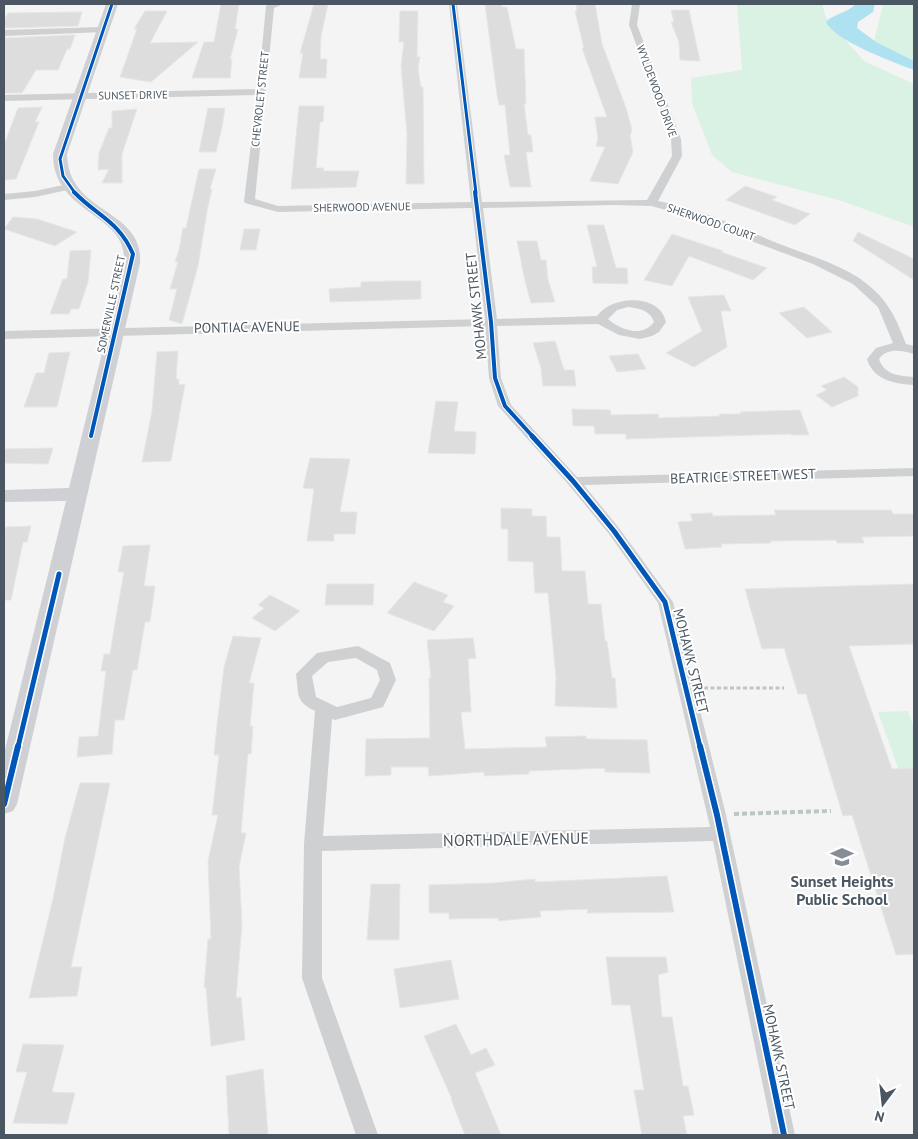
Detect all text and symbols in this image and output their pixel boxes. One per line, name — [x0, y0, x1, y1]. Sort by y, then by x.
street label: WYLDEWOOD DRIVE — [634, 43, 680, 139]
street label: CHEVROLET STREET — [248, 51, 272, 147]
street label: SUNSET DRIVE — [98, 87, 168, 103]
street label: SHERWOOD AVENUE — [313, 199, 411, 215]
street label: SHERWOOD COURT — [665, 200, 757, 244]
street label: MOHAWK STREET — [461, 251, 491, 360]
street label: SOMERVILLE STREET — [94, 254, 128, 354]
street label: PONTIAC AVENUE — [194, 317, 300, 337]
street label: BEATRICE STREET WEST — [670, 464, 816, 488]
street label: MOHAWK STREET — [669, 607, 713, 716]
street label: NORTHDALE AVENUE — [443, 828, 589, 850]
school or university icon: Sunset Heights Public School — [829, 844, 855, 870]
place label: Sunset Heights Public School — [791, 871, 894, 909]
street label: MOHAWK STREET — [759, 1002, 799, 1112]
north arrow — [858, 1079, 908, 1129]
text: N — [873, 1107, 886, 1126]

